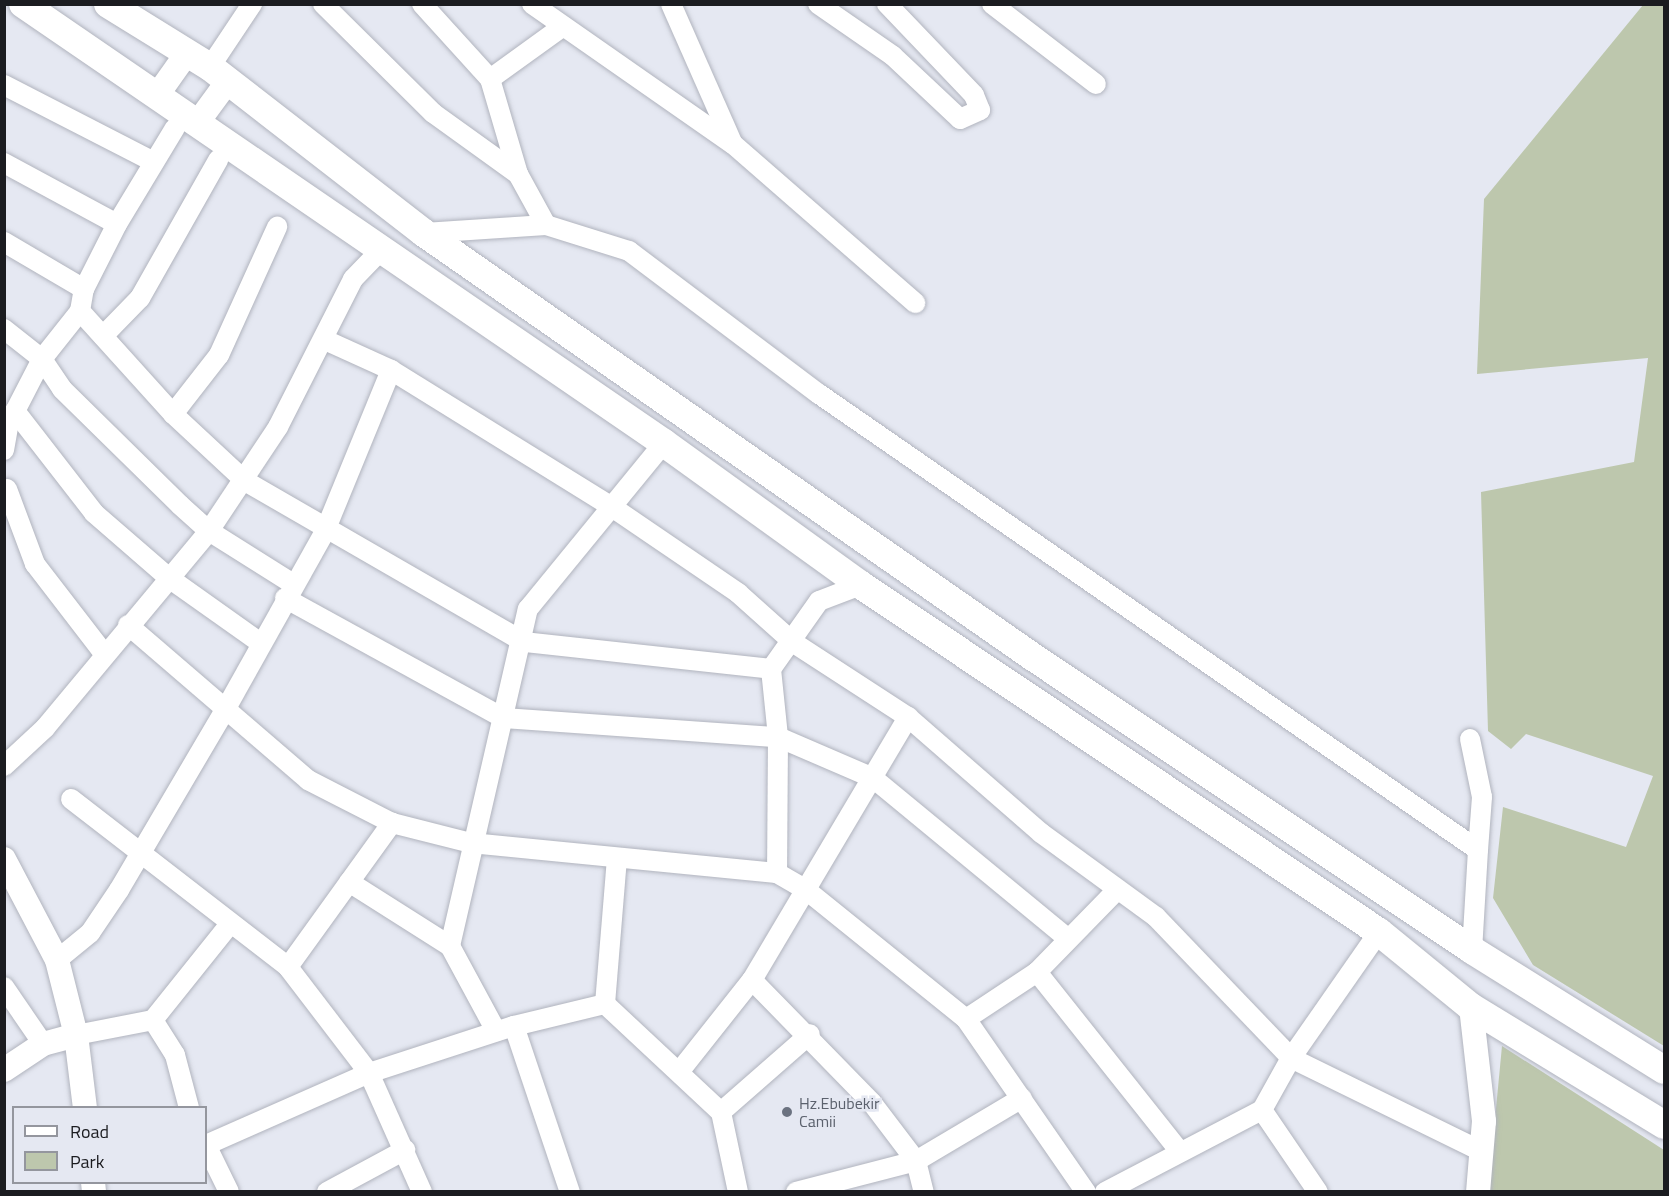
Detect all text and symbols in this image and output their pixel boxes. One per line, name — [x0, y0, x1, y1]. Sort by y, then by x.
place label: Hz.Ebubekir Camii — [799, 1093, 879, 1131]
marker: Hz.Ebubekir Camii — [780, 1105, 794, 1119]
legend — [12, 1106, 207, 1184]
text: Road — [70, 1118, 109, 1145]
text: Park — [70, 1148, 104, 1175]

